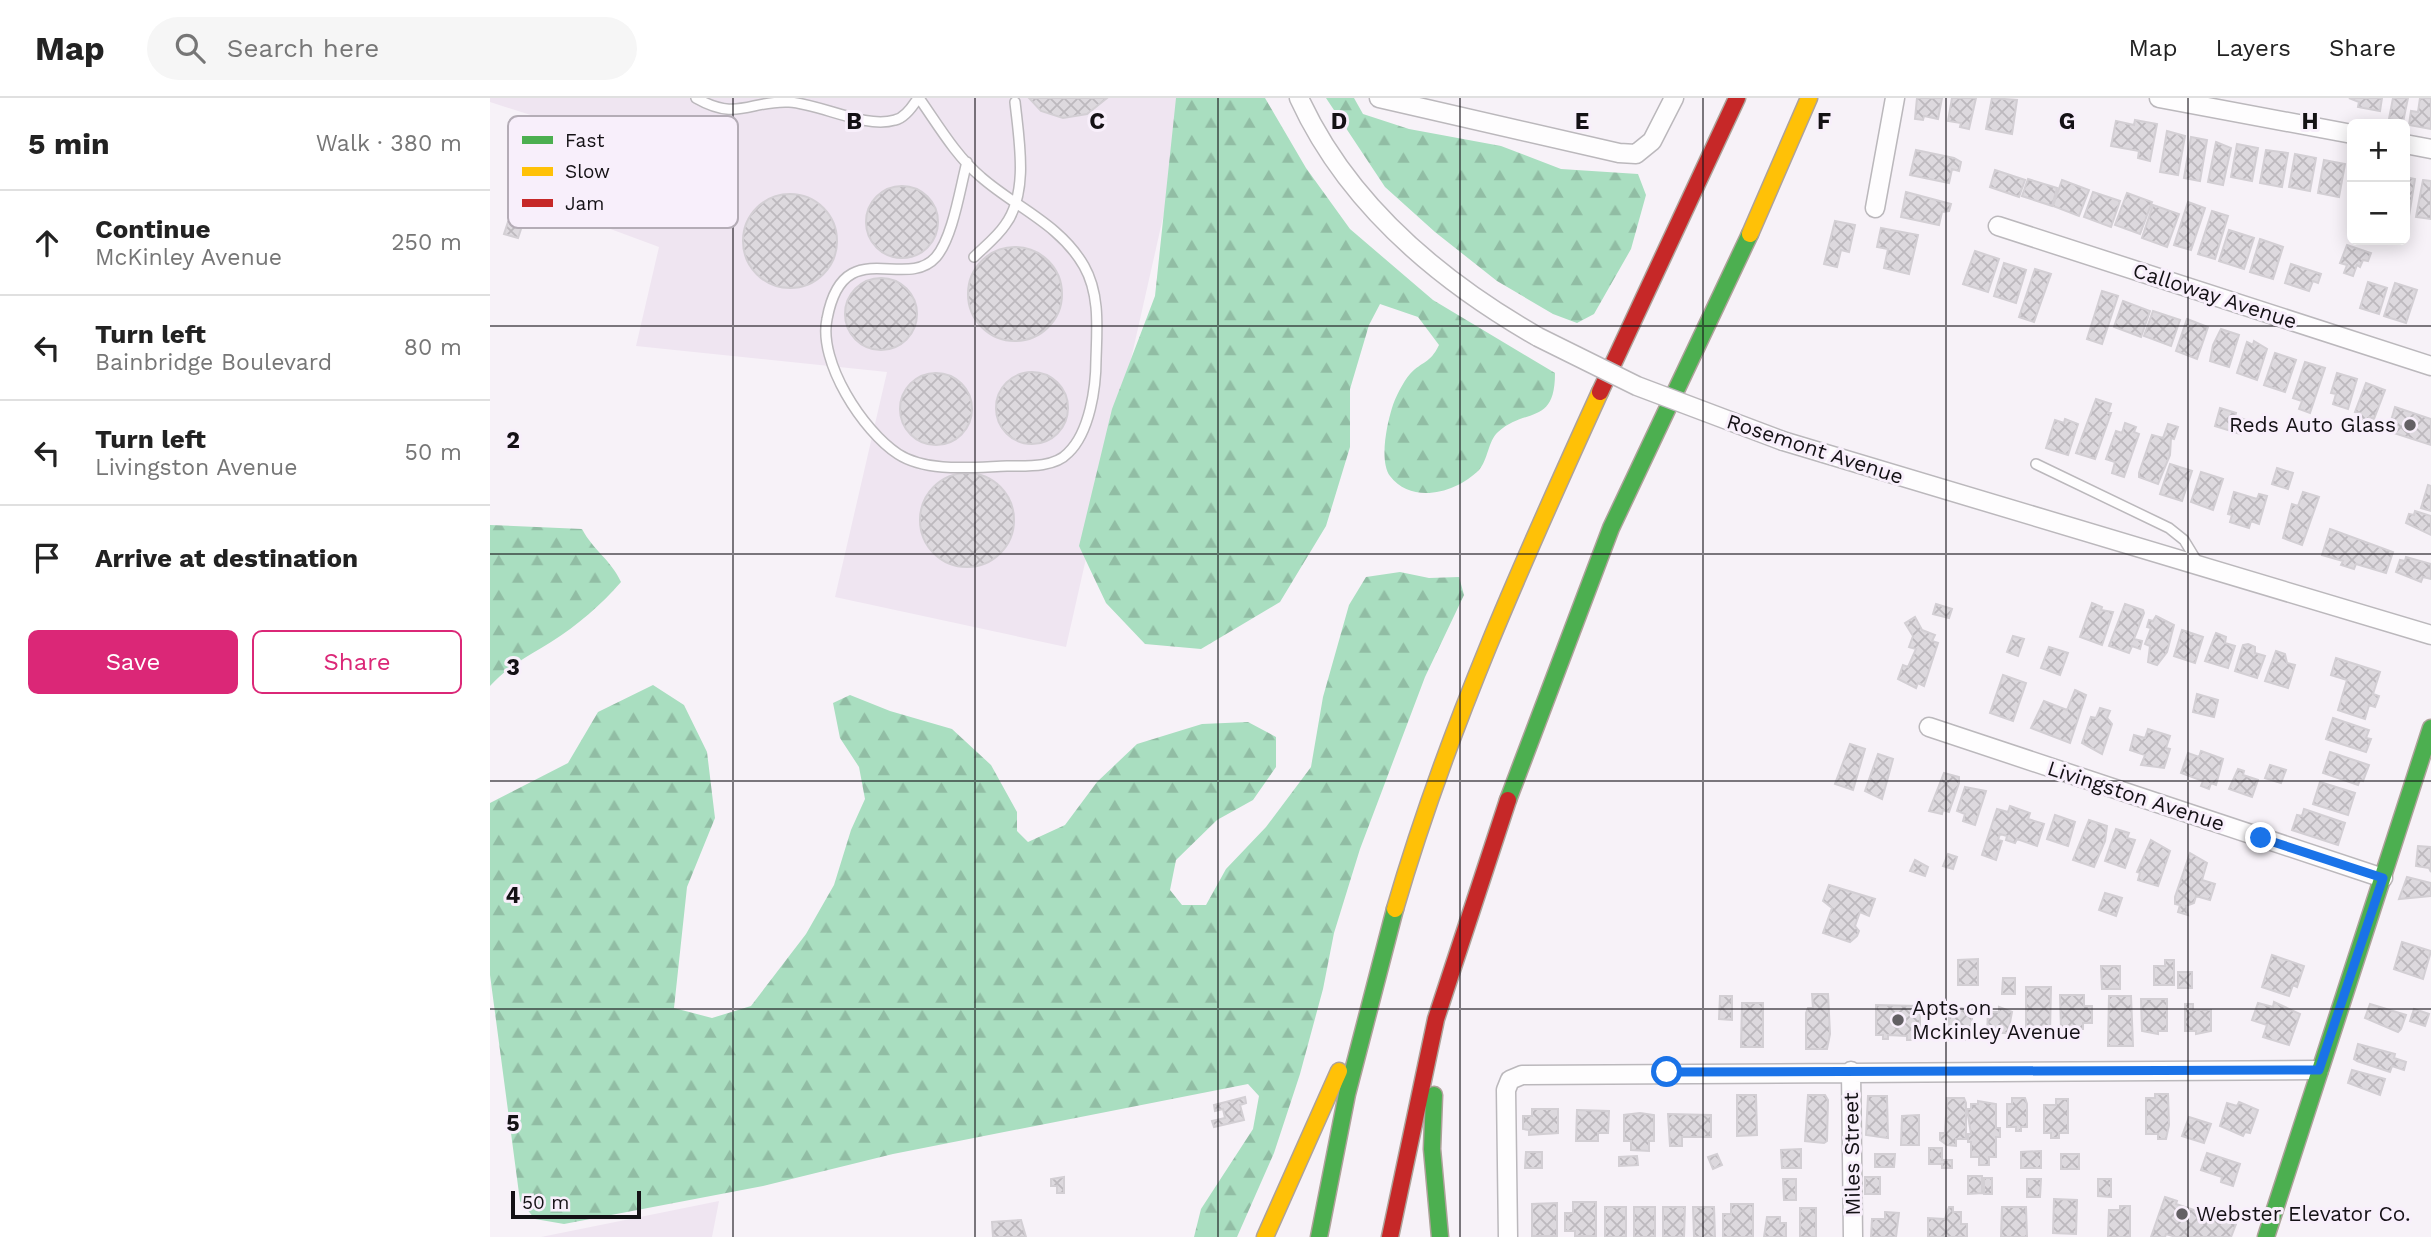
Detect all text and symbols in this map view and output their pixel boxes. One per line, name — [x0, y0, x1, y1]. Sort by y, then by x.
search box — [147, 17, 637, 80]
text: Map — [35, 29, 105, 68]
icon: search — [171, 29, 209, 67]
text: Search here — [227, 33, 379, 63]
text: Map — [2129, 34, 2177, 62]
text: Layers — [2215, 34, 2291, 62]
text: Share — [2329, 34, 2396, 62]
text: B — [846, 108, 862, 135]
text: C — [1089, 108, 1105, 135]
text: D — [1331, 108, 1347, 135]
text: E — [1575, 108, 1589, 135]
text: F — [1817, 108, 1831, 135]
text: G — [2059, 108, 2075, 135]
text: H — [2301, 108, 2319, 135]
legend — [508, 116, 738, 228]
map controls — [2347, 119, 2410, 245]
button: + — [2347, 119, 2410, 182]
text: 5 min — [28, 126, 110, 161]
text: Fast — [565, 129, 604, 152]
text: Walk · 380 m — [316, 130, 462, 157]
text: Slow — [565, 160, 610, 183]
button: − — [2347, 182, 2410, 245]
text: Jam — [565, 192, 604, 215]
text: Continue — [95, 214, 211, 244]
icon: ahead — [28, 224, 66, 262]
text: 250 m — [391, 229, 462, 256]
text: McKinley Avenue — [95, 244, 282, 271]
street label: Calloway Avenue — [2130, 257, 2300, 334]
text: Turn left — [95, 319, 206, 349]
icon: left — [28, 329, 66, 367]
text: 80 m — [404, 334, 462, 361]
text: Bainbridge Boulevard — [95, 349, 332, 376]
street label: Rosemont Avenue — [1724, 408, 1907, 489]
place label: Reds Auto Glass — [2229, 412, 2396, 437]
marker: Reds Auto Glass — [2402, 417, 2418, 433]
text: Turn left — [95, 424, 206, 454]
text: 2 — [506, 427, 520, 454]
icon: left — [28, 434, 66, 472]
text: 50 m — [405, 439, 462, 466]
text: Livingston Avenue — [95, 454, 298, 481]
icon: arrive — [28, 539, 66, 577]
text: Arrive at destination — [95, 543, 358, 573]
button: Save — [28, 630, 238, 694]
button: Share — [252, 630, 462, 694]
text: 3 — [506, 654, 520, 681]
street label: Livingston Avenue — [2044, 755, 2228, 836]
route end — [2245, 822, 2276, 853]
text: 4 — [506, 882, 521, 909]
place label: Apts on Mckinley Avenue — [1912, 995, 2081, 1044]
marker: Apts on Mckinley Avenue — [1890, 1012, 1906, 1028]
route start — [1651, 1056, 1682, 1087]
street label: Miles Street — [1838, 1092, 1865, 1216]
text: 5 — [506, 1110, 520, 1137]
scale bar — [511, 1188, 640, 1220]
text: 50 m — [522, 1191, 569, 1214]
place label: Webster Elevator Co. — [2196, 1201, 2411, 1226]
marker: Webster Elevator Co. — [2174, 1206, 2190, 1222]

